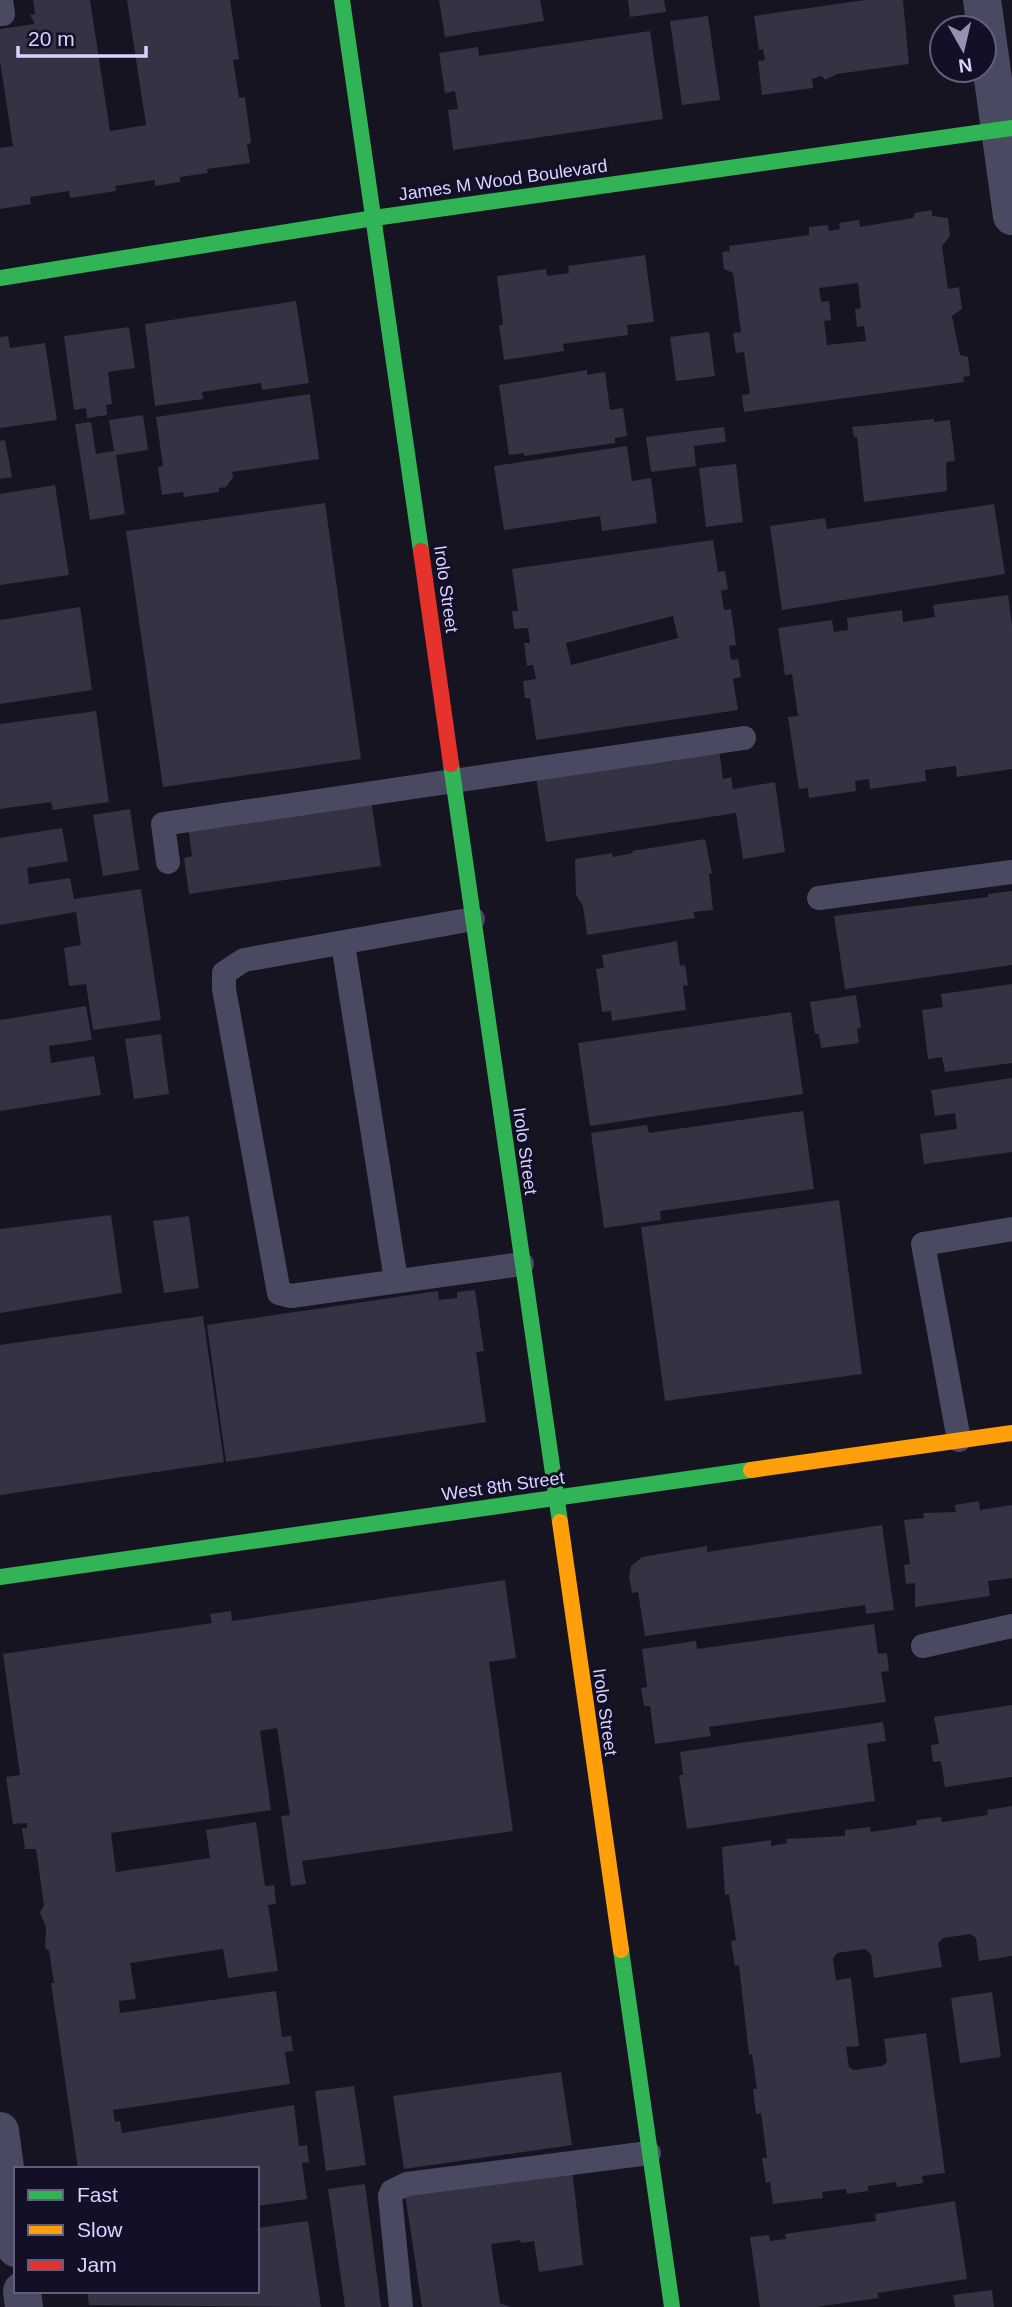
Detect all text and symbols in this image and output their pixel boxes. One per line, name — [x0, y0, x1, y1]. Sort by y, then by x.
scale bar — [18, 14, 145, 58]
north arrow — [928, 14, 998, 84]
text: 20 m — [28, 27, 75, 50]
text: N — [957, 54, 974, 77]
street label: James M Wood Boulevard — [397, 155, 609, 205]
street label: Irolo Street — [430, 544, 462, 634]
street label: Irolo Street — [509, 1106, 541, 1196]
street label: West 8th Street — [440, 1467, 566, 1505]
street label: Irolo Street — [589, 1667, 621, 1757]
legend — [14, 2167, 259, 2293]
text: Fast — [77, 2183, 118, 2206]
text: Slow — [77, 2218, 123, 2241]
text: Jam — [77, 2253, 117, 2276]

